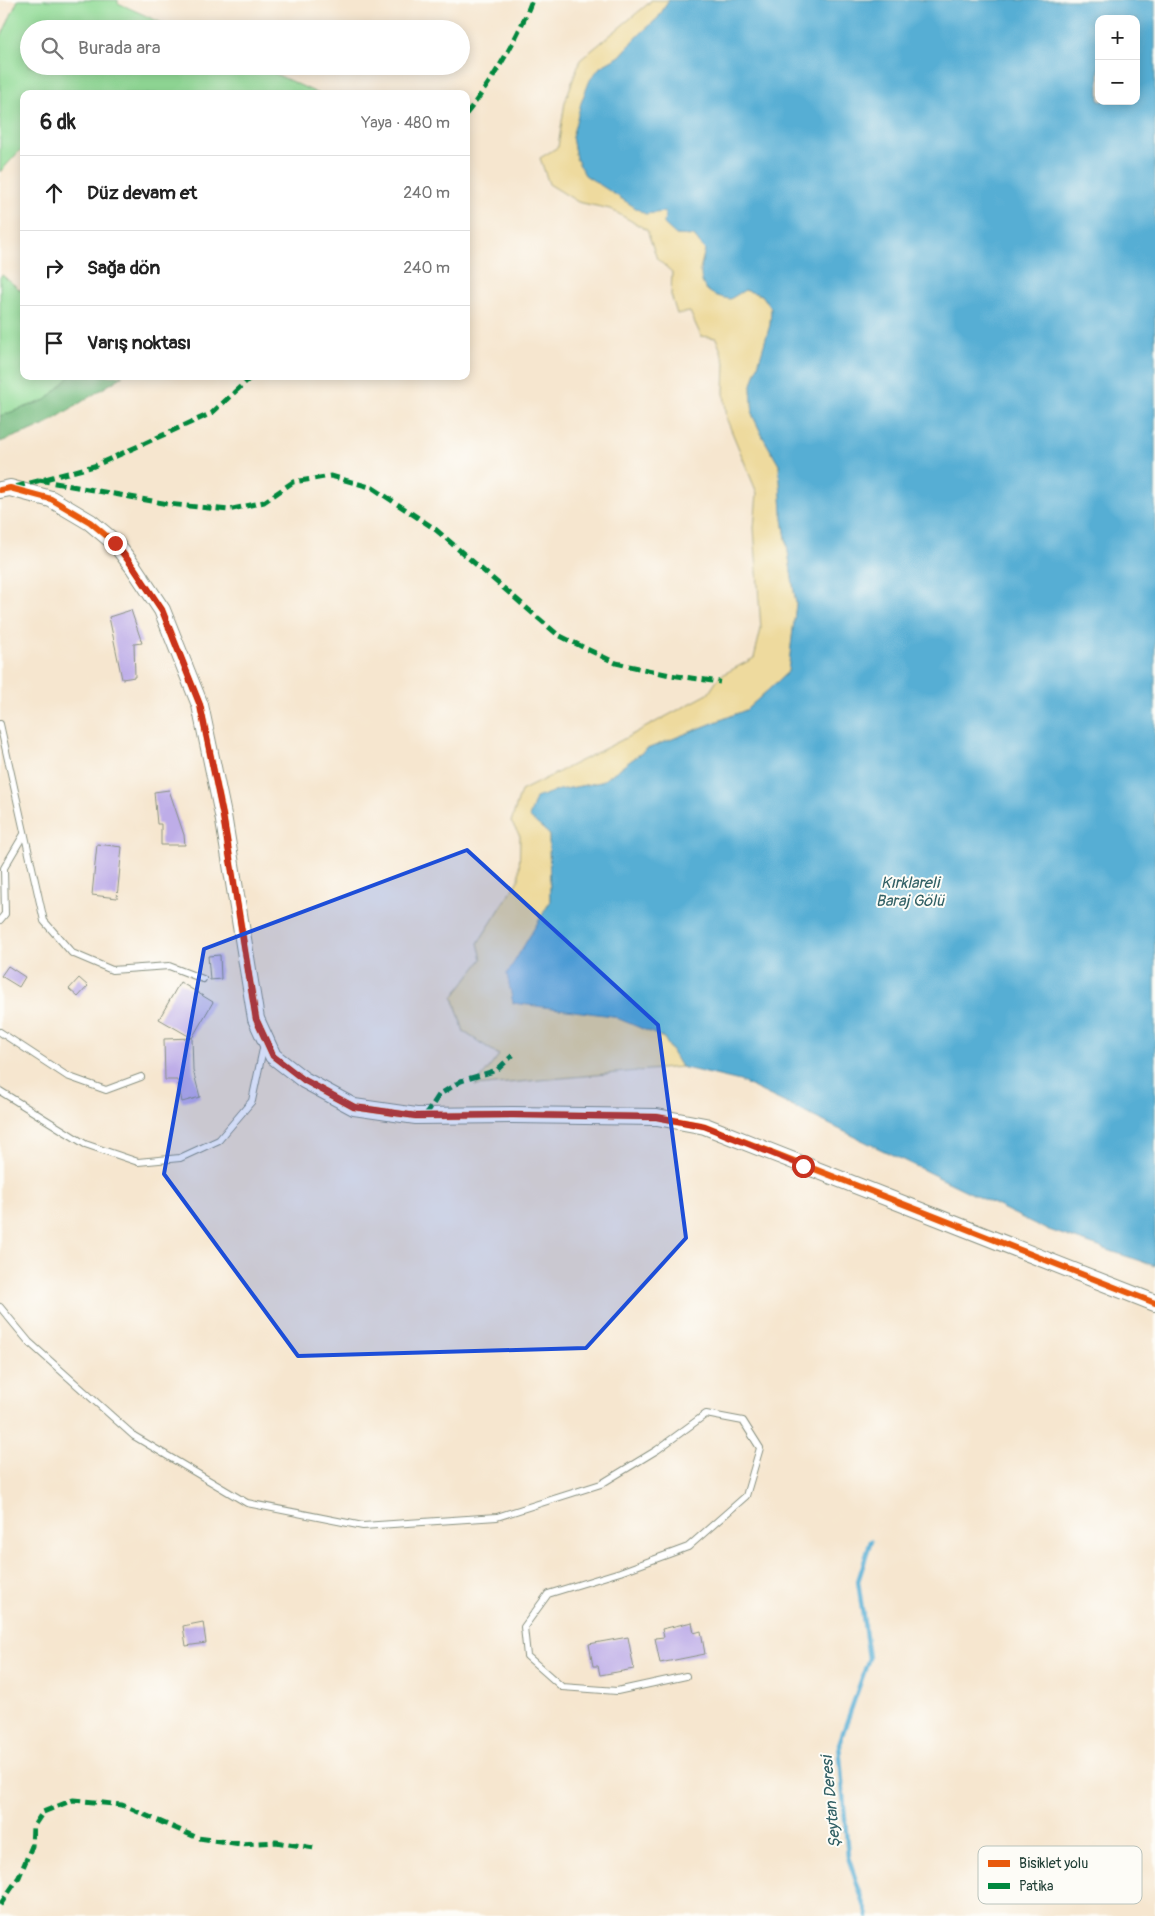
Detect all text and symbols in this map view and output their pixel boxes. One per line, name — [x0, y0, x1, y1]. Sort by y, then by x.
map controls — [1095, 15, 1140, 105]
button: + — [1095, 15, 1140, 60]
search box — [20, 20, 470, 75]
icon: search — [38, 34, 66, 62]
text: Burada ara — [78, 36, 161, 60]
button: − — [1095, 60, 1140, 105]
text: 6 dk — [40, 109, 76, 136]
text: Yaya · 480 m — [362, 113, 450, 133]
icon: ahead — [40, 179, 68, 207]
text: Düz devam et — [87, 181, 197, 205]
text: 240 m — [403, 183, 450, 203]
icon: right — [40, 254, 68, 282]
text: Sağa dön — [87, 256, 160, 280]
text: 240 m — [403, 258, 450, 278]
icon: arrive — [40, 329, 68, 357]
text: Varış noktası — [87, 331, 191, 355]
route end — [104, 532, 127, 555]
water label: Kırklareli Baraj Gölü — [876, 873, 946, 911]
route start — [792, 1155, 815, 1178]
water label: Şeytan Deresi — [817, 1753, 845, 1849]
legend — [978, 1846, 1142, 1904]
text: Bisiklet yolu — [1019, 1855, 1088, 1872]
text: Patika — [1019, 1878, 1053, 1895]

